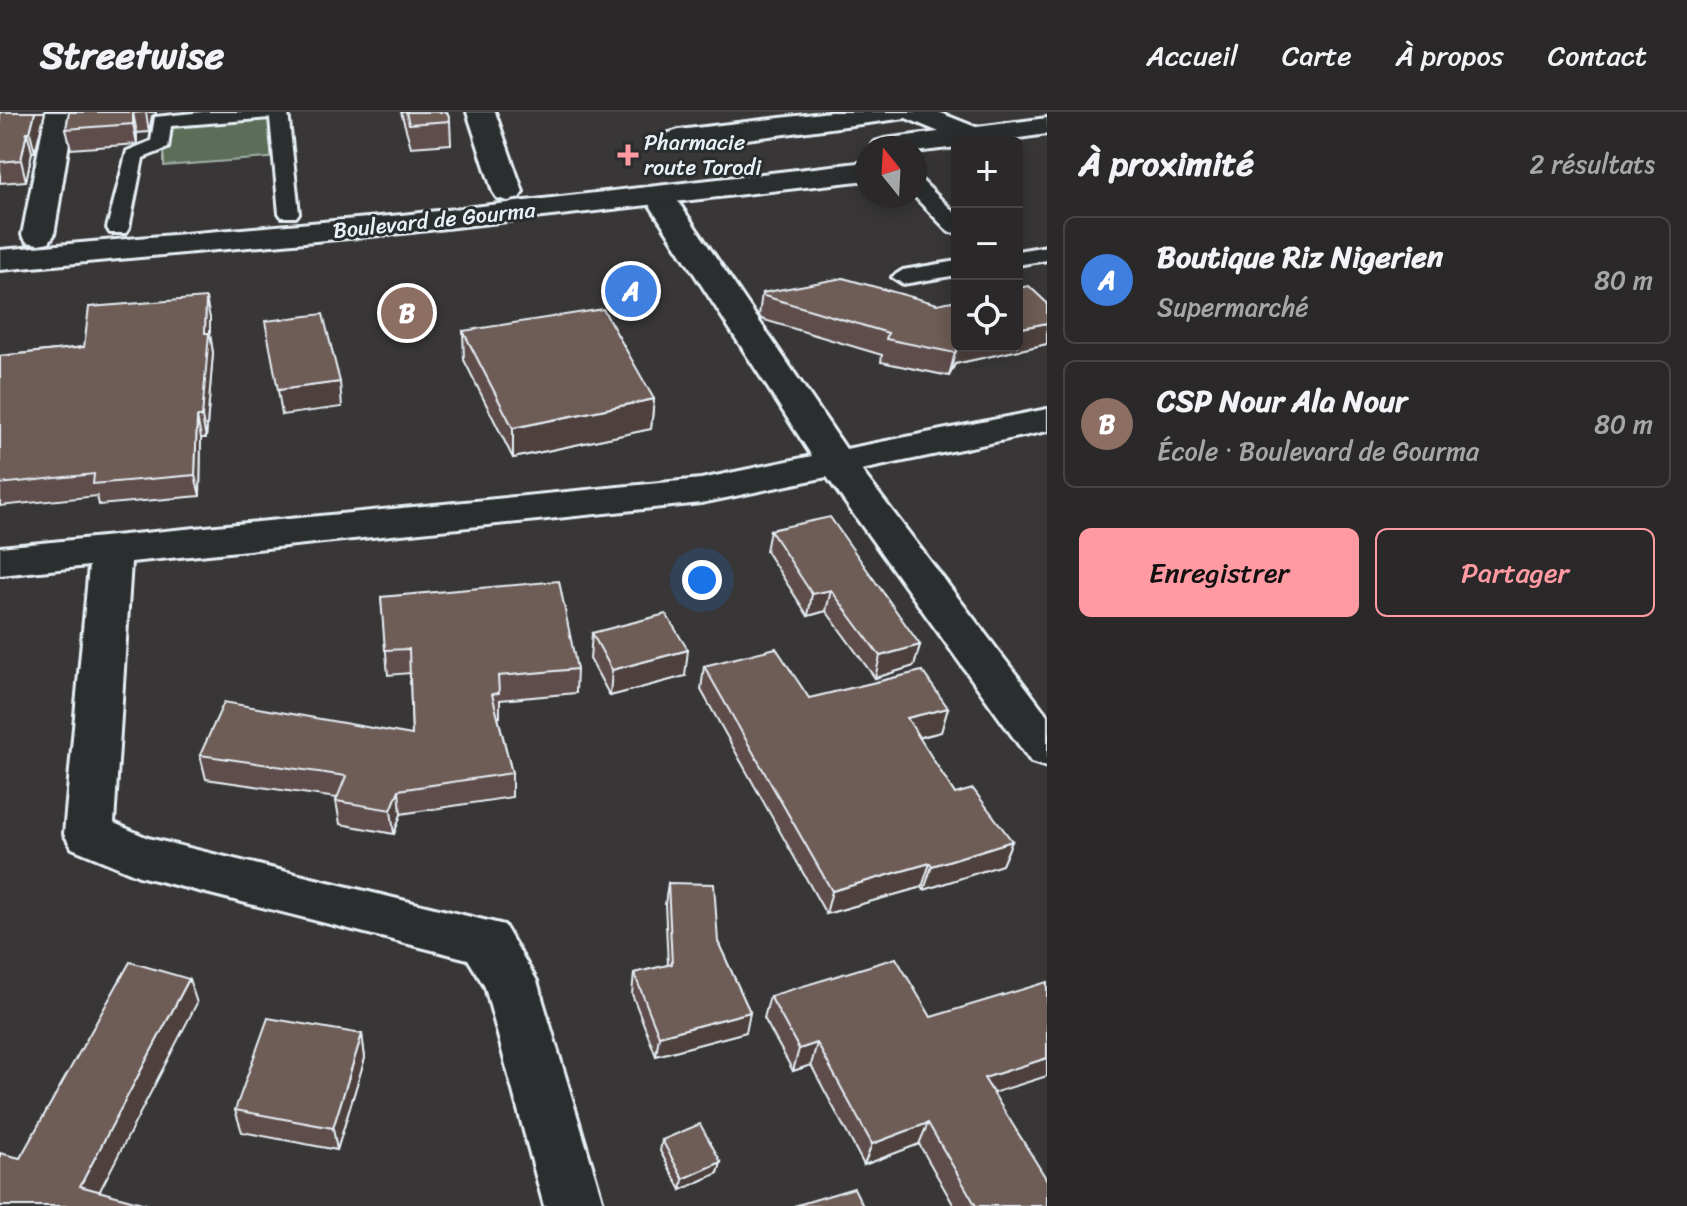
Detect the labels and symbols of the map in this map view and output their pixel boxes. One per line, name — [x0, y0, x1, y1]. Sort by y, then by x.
place label: Pharmacie route Torodi — [644, 123, 762, 187]
north arrow — [855, 136, 927, 208]
marker: Pharmacie route Torodi — [619, 146, 637, 164]
street label: Boulevard de Gourma — [331, 190, 538, 250]
pin: A — [605, 261, 657, 321]
pin: B — [381, 283, 433, 343]
your location — [682, 560, 722, 600]

